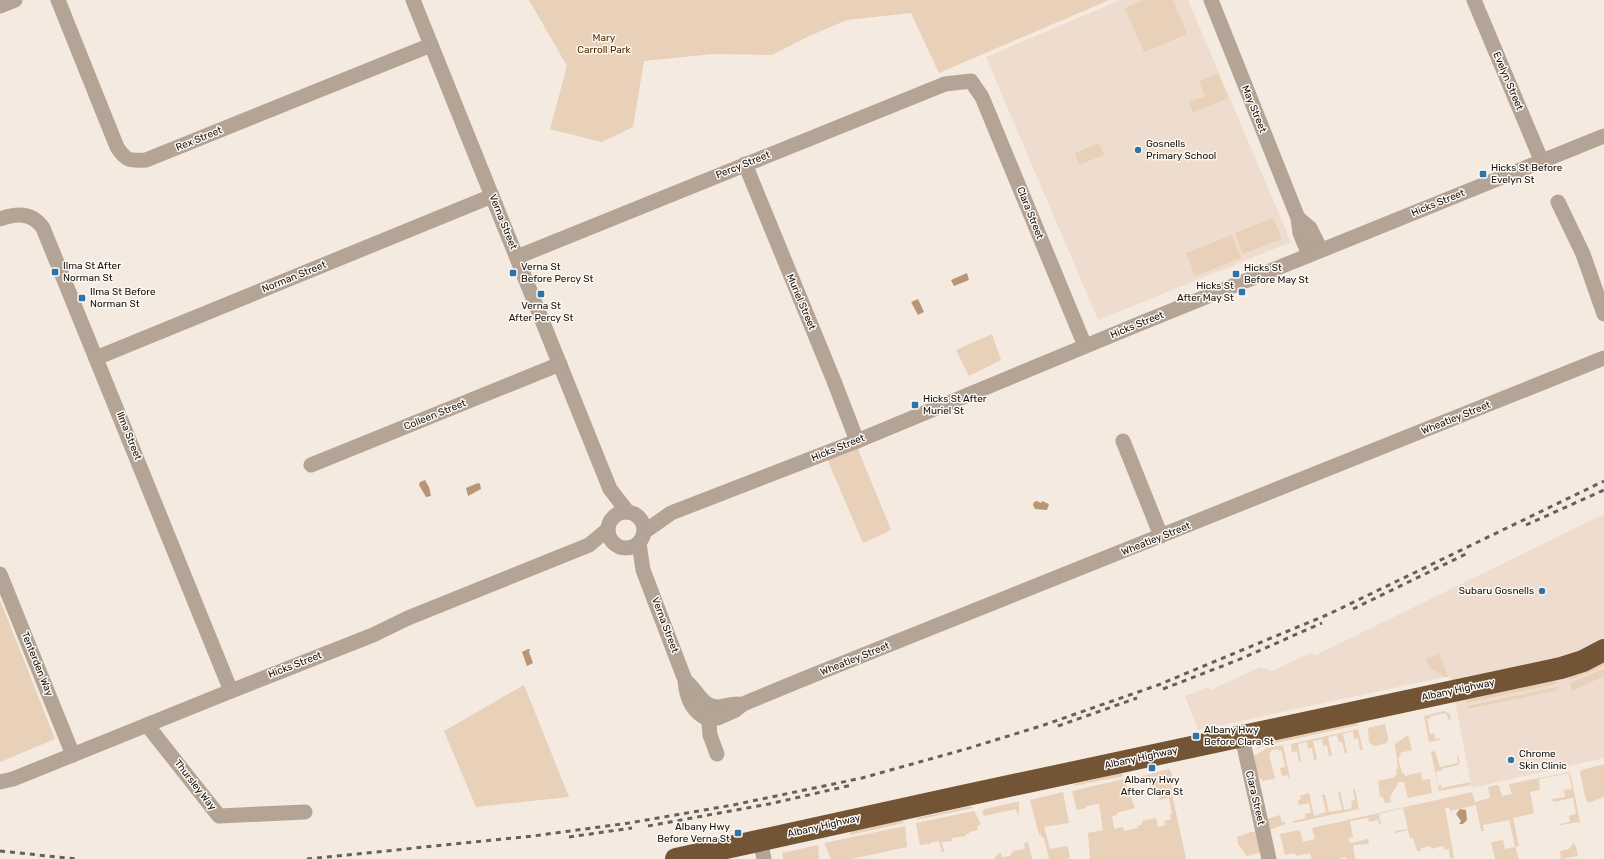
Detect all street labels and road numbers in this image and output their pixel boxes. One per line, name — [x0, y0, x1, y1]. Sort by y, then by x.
street label: Evelyn Street — [1490, 50, 1526, 112]
street label: May Street — [1239, 84, 1269, 134]
street label: Rex Street — [174, 124, 224, 154]
street label: Percy Street — [714, 149, 772, 181]
street label: Clara Street — [1014, 185, 1046, 241]
street label: Hicks Street — [1410, 187, 1467, 219]
street label: Verna Street — [487, 193, 520, 251]
street label: Norman Street — [260, 259, 328, 295]
street label: Muriel Street — [784, 272, 818, 332]
street label: Hicks Street — [1109, 309, 1166, 341]
street label: Colleen Street — [402, 397, 468, 433]
street label: Wheatley Street — [1420, 399, 1492, 437]
street label: Ilma Street — [114, 410, 144, 462]
street label: Hicks Street — [810, 432, 867, 464]
street label: Wheatley Street — [1120, 520, 1192, 558]
street label: Verna Street — [649, 596, 681, 654]
street label: Tenterden Way — [19, 630, 56, 698]
street label: Wheatley Street — [819, 640, 891, 678]
street label: Hicks Street — [266, 649, 324, 681]
street label: Albany Highway — [1420, 676, 1496, 704]
street label: Albany Highway — [1103, 744, 1179, 772]
street label: Thursley Way — [172, 757, 219, 813]
street label: Clara Street — [1243, 770, 1267, 826]
street label: Albany Highway — [786, 812, 862, 840]

